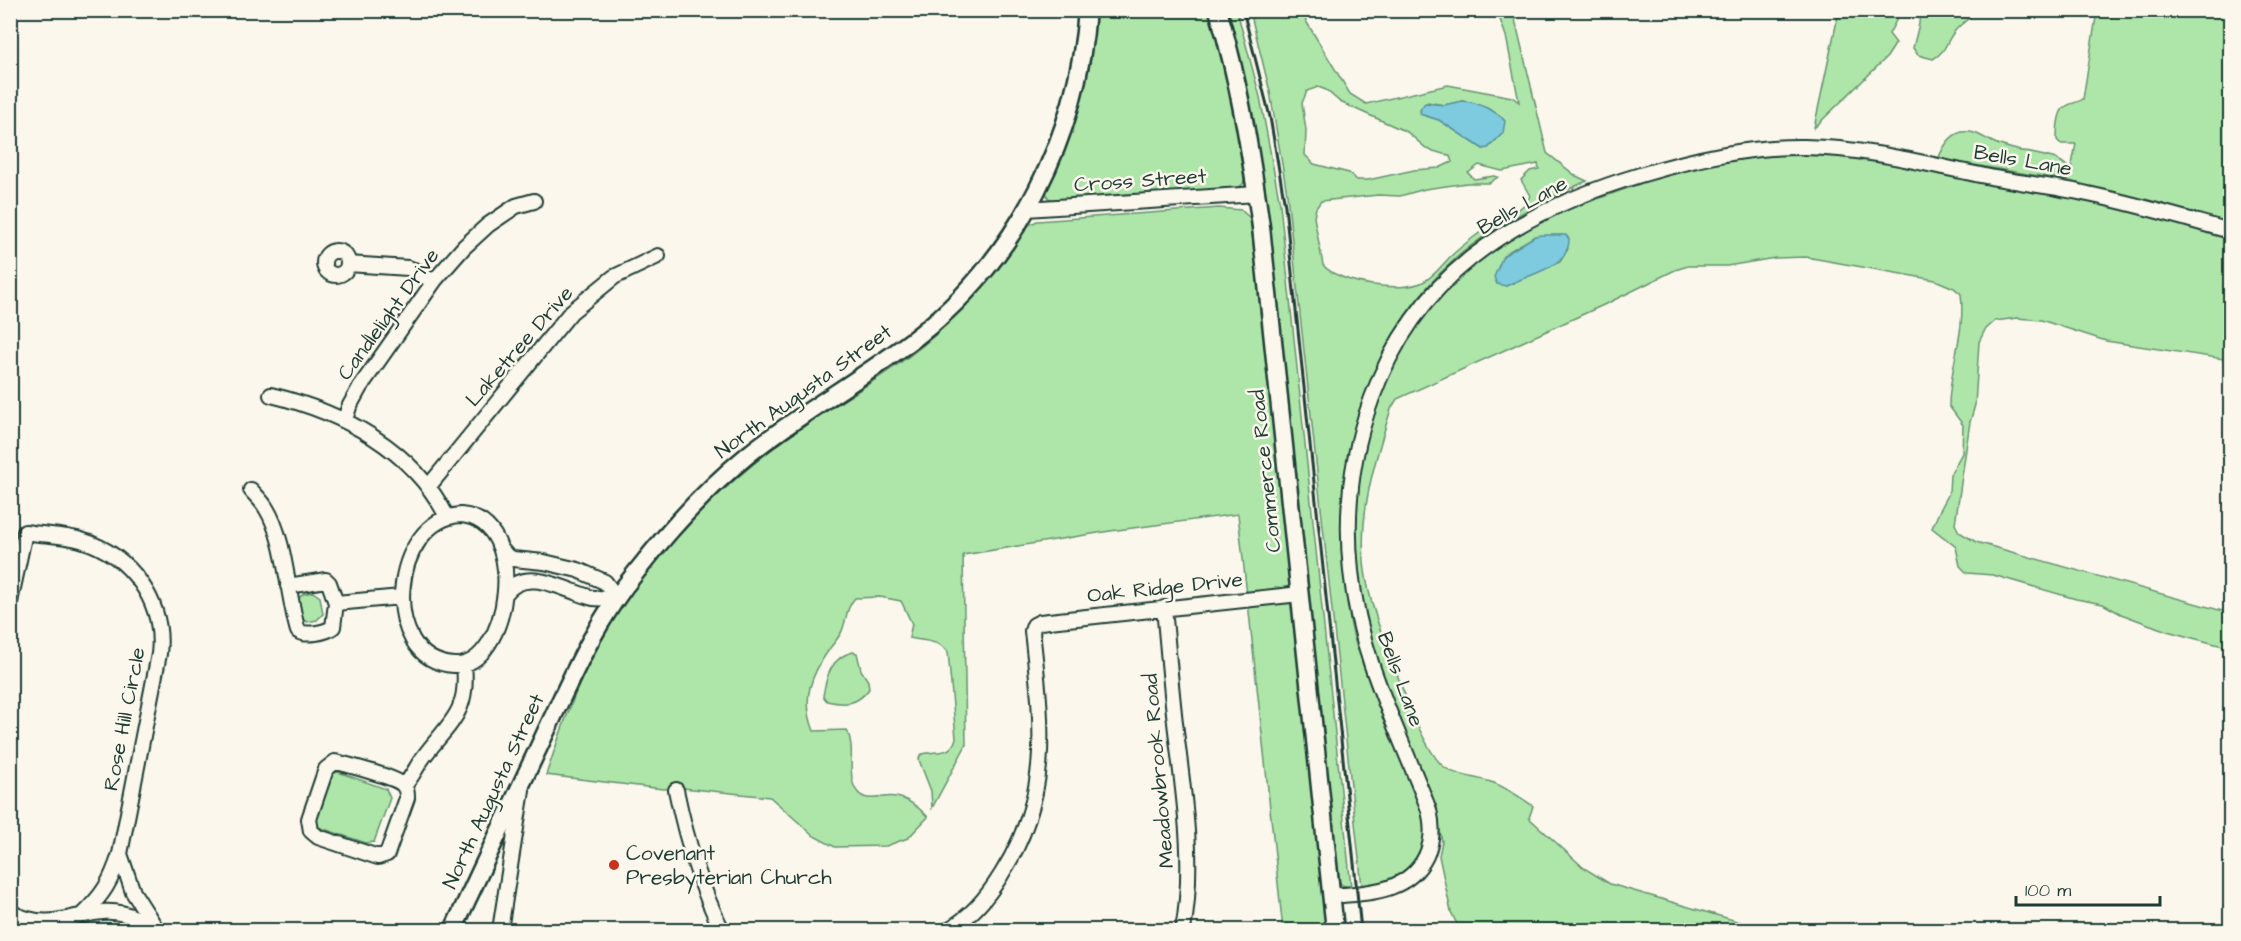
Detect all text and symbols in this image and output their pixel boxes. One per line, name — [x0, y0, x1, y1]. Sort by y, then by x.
street label: Bells Lane — [1972, 138, 2074, 183]
street label: Cross Street — [1073, 161, 1208, 200]
street label: Bells Lane — [1472, 169, 1573, 242]
street label: Candlelight Drive — [331, 242, 448, 387]
street label: Laketree Drive — [459, 280, 580, 413]
street label: North Augusta Street — [709, 317, 899, 467]
street label: Commerce Road — [1243, 388, 1288, 554]
street label: Oak Ridge Drive — [1086, 565, 1244, 612]
street label: Bells Lane — [1370, 628, 1431, 731]
street label: Rose Hill Circle — [96, 645, 153, 793]
street label: Meadowbrook Road — [1136, 672, 1181, 870]
street label: North Augusta Street — [435, 688, 553, 894]
place label: Covenant Presbyterian Church — [626, 839, 832, 894]
marker: Covenant Presbyterian Church — [607, 858, 621, 872]
scale bar — [2016, 869, 2160, 907]
text: 100 m — [2025, 878, 2071, 903]

